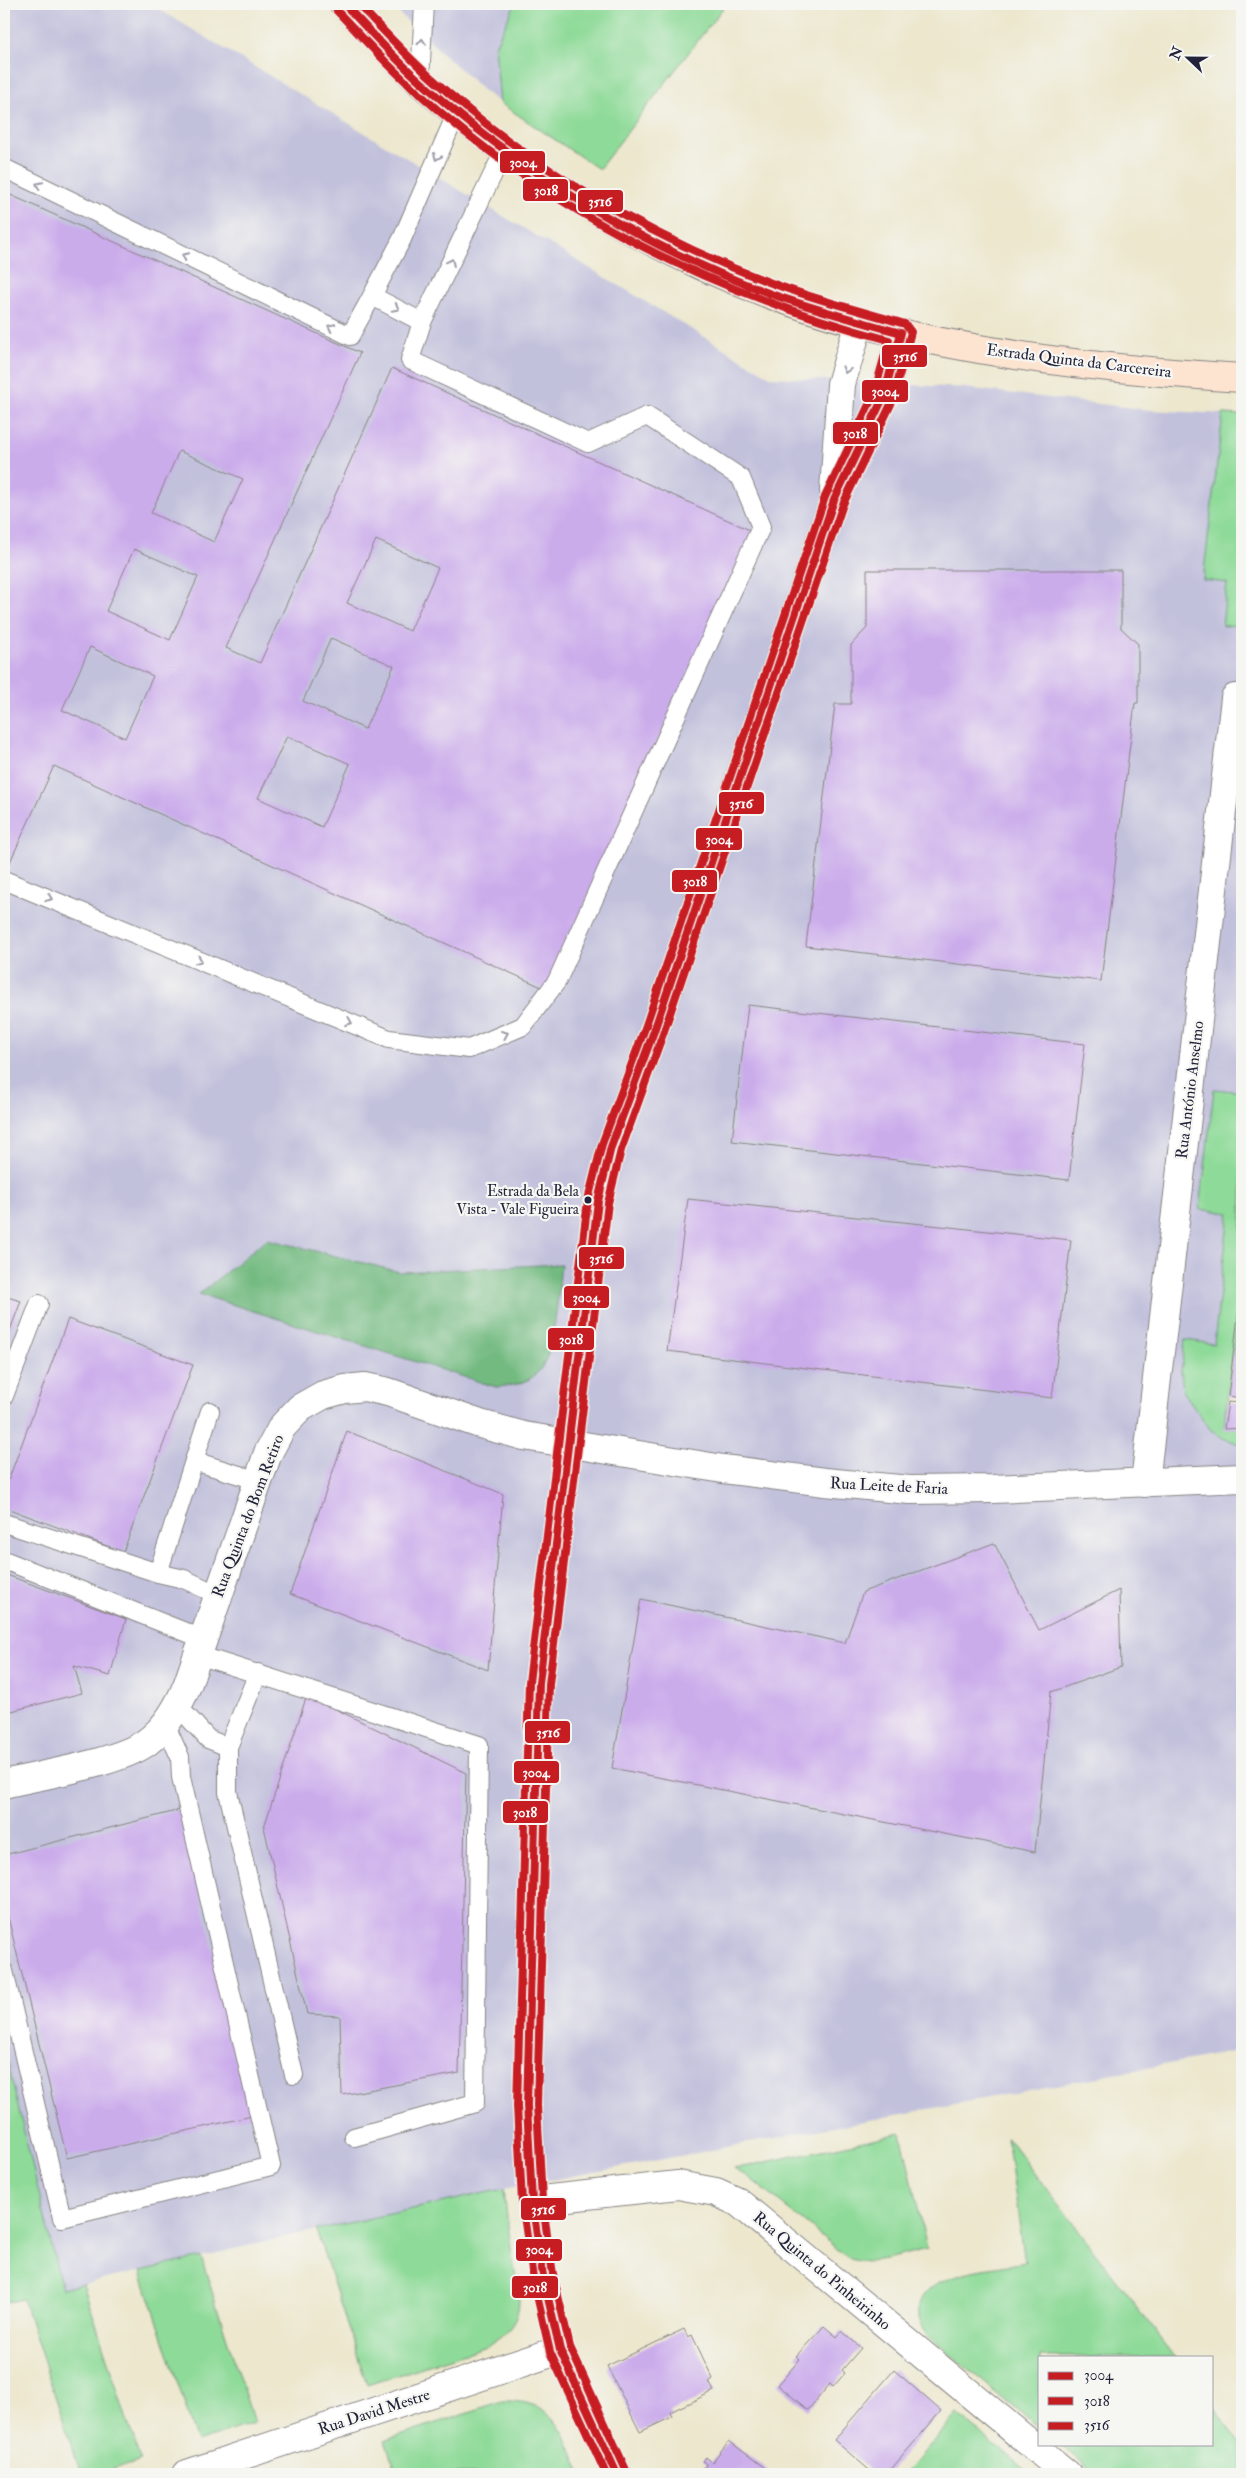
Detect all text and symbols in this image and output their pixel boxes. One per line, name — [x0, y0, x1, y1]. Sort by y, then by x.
north arrow — [1164, 32, 1214, 82]
one-way arrow — [416, 38, 427, 46]
text: N — [1166, 44, 1187, 63]
line badge: 3004 — [499, 150, 546, 174]
one-way arrow — [433, 152, 444, 161]
text: 3004 — [509, 154, 538, 171]
line badge: 3018 — [522, 178, 569, 202]
one-way arrow — [35, 181, 44, 191]
text: 3018 — [534, 182, 558, 199]
line badge: 3516 — [577, 189, 624, 213]
text: 3516 — [588, 193, 613, 210]
one-way arrow — [181, 251, 190, 262]
one-way arrow — [444, 258, 455, 267]
one-way arrow — [391, 302, 400, 312]
one-way arrow — [327, 322, 336, 333]
street label: Estrada Quinta da Carcereira — [985, 340, 1173, 382]
line badge: 3516 — [881, 344, 928, 368]
text: 3516 — [893, 348, 918, 365]
one-way arrow — [841, 365, 851, 374]
line badge: 3004 — [861, 379, 909, 403]
text: 3004 — [871, 383, 900, 400]
line badge: 3018 — [832, 421, 879, 445]
text: 3018 — [843, 425, 867, 442]
line badge: 3516 — [718, 791, 765, 815]
text: 3516 — [729, 795, 754, 812]
line badge: 3004 — [695, 827, 743, 851]
text: 3004 — [705, 831, 734, 848]
line badge: 3018 — [671, 869, 718, 893]
text: 3018 — [683, 873, 707, 890]
one-way arrow — [44, 892, 53, 903]
one-way arrow — [194, 954, 203, 965]
one-way arrow — [344, 1016, 353, 1027]
street label: Rua António Anselmo — [1172, 1020, 1208, 1160]
one-way arrow — [500, 1029, 509, 1040]
place label: Estrada da Bela Vista - Vale Figueira — [456, 1182, 580, 1219]
marker: Estrada da Bela Vista - Vale Figueira — [583, 1195, 593, 1205]
line badge: 3516 — [578, 1246, 625, 1270]
text: 3516 — [589, 1250, 614, 1267]
line badge: 3004 — [563, 1285, 610, 1309]
text: 3004 — [572, 1289, 601, 1306]
line badge: 3018 — [547, 1327, 595, 1351]
text: 3018 — [559, 1331, 583, 1348]
street label: Rua Quinta do Bom Retiro — [208, 1431, 288, 1600]
street label: Rua Leite de Faria — [830, 1473, 949, 1499]
line badge: 3516 — [524, 1720, 571, 1744]
text: 3516 — [536, 1724, 561, 1741]
line badge: 3004 — [513, 1760, 560, 1784]
text: 3004 — [522, 1764, 551, 1781]
line badge: 3018 — [502, 1800, 549, 1824]
text: 3018 — [513, 1804, 537, 1821]
line badge: 3516 — [520, 2197, 567, 2221]
text: 3516 — [531, 2201, 556, 2218]
street label: Rua Quinta do Pinheirinho — [749, 2208, 895, 2335]
line badge: 3004 — [515, 2238, 563, 2262]
text: 3004 — [525, 2241, 554, 2258]
line badge: 3018 — [511, 2275, 559, 2299]
text: 3018 — [523, 2279, 547, 2296]
legend — [1038, 2356, 1214, 2446]
text: 3004 — [1084, 2366, 1114, 2385]
street label: Rua David Mestre — [316, 2384, 433, 2439]
text: 3018 — [1084, 2392, 1110, 2411]
text: 3516 — [1084, 2416, 1111, 2435]

